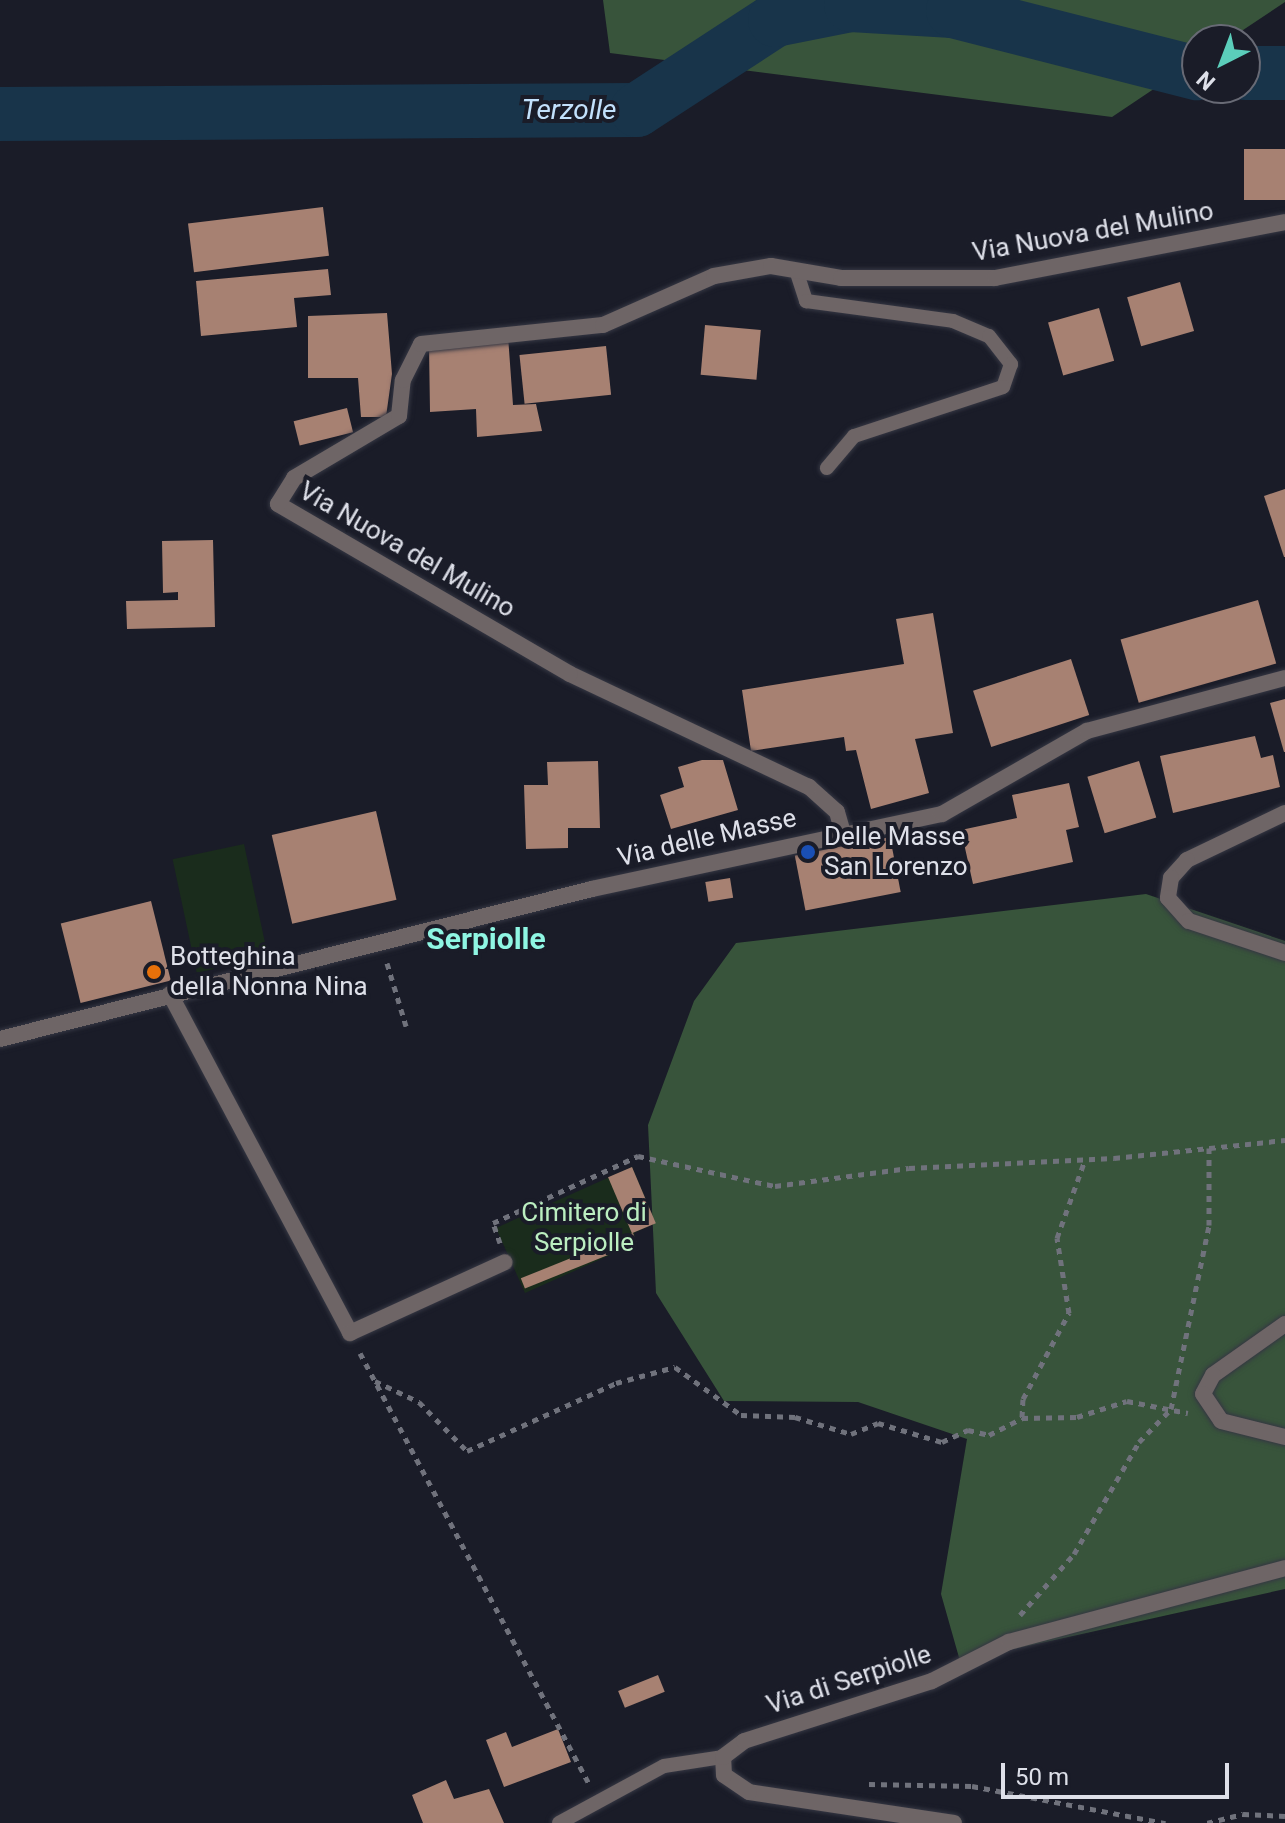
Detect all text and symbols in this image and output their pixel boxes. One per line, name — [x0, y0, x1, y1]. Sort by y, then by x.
north arrow — [1181, 24, 1261, 104]
text: N — [1192, 66, 1220, 95]
water label: Terzolle — [522, 93, 616, 127]
street label: Via Nuova del Mulino — [970, 195, 1216, 269]
street label: Via Nuova del Mulino — [294, 475, 520, 625]
street label: Via delle Masse — [615, 802, 799, 874]
place label: Delle Masse San Lorenzo — [824, 821, 967, 882]
marker: Delle Masse San Lorenzo — [799, 843, 817, 861]
district label: Serpiolle — [426, 921, 546, 957]
place label: Botteghina della Nonna Nina — [170, 941, 368, 1002]
marker: Botteghina della Nonna Nina — [145, 963, 163, 981]
park label: Cimitero di Serpiolle — [521, 1197, 647, 1258]
street label: Via di Serpiolle — [763, 1639, 935, 1721]
scale bar — [1005, 1747, 1233, 1797]
text: 50 m — [1015, 1763, 1069, 1791]

